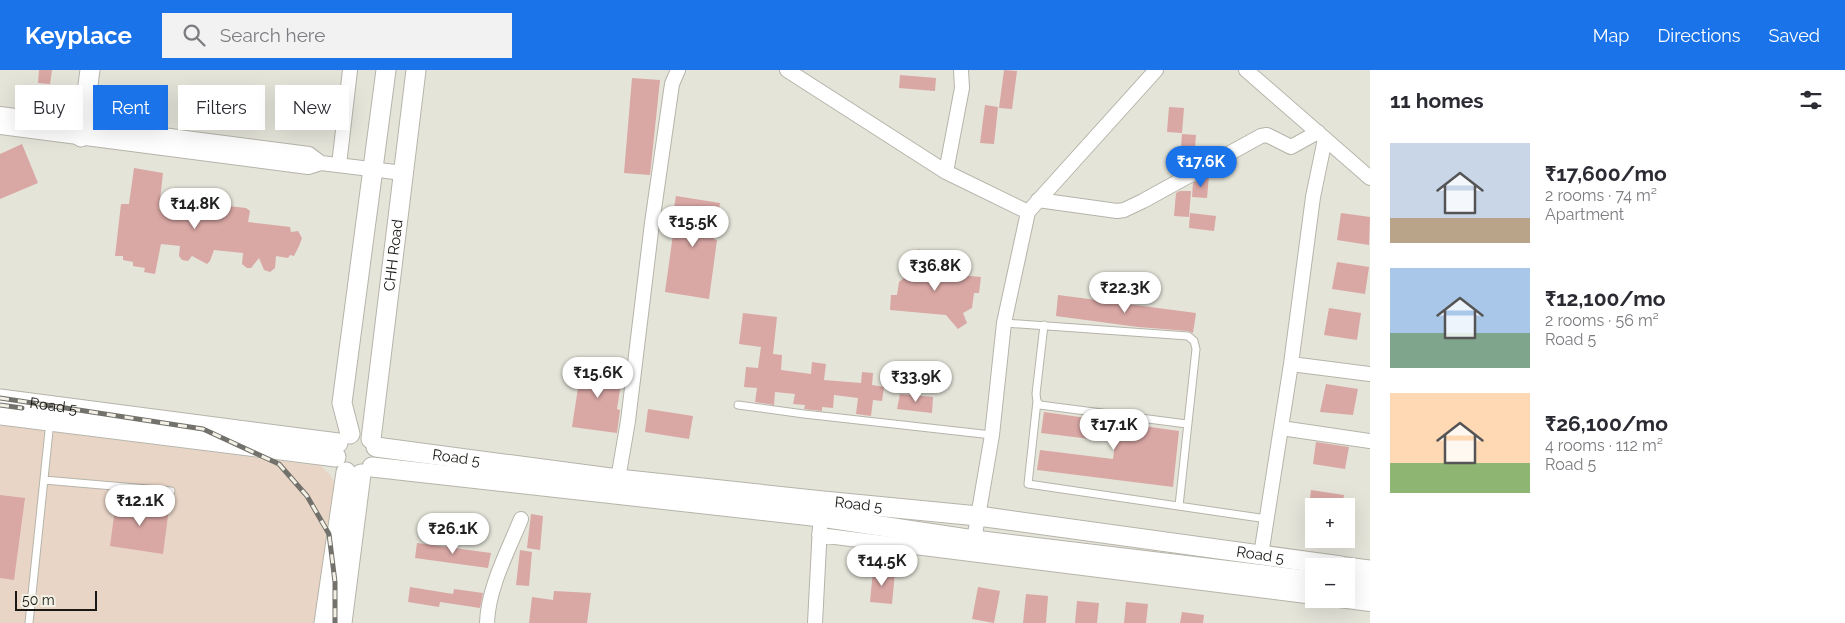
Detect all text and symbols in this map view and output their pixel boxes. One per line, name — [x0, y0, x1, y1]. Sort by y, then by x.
search box — [162, 13, 512, 58]
text: Keyplace — [25, 21, 132, 50]
icon: search — [180, 21, 208, 49]
text: Search here — [220, 24, 325, 46]
text: Map — [1593, 25, 1629, 46]
text: Directions — [1657, 25, 1741, 46]
text: Saved — [1769, 25, 1820, 46]
chip: Buy — [15, 85, 83, 130]
chip: Rent — [93, 85, 168, 130]
chip: Filters — [178, 85, 265, 130]
chip: New — [275, 85, 349, 130]
icon: filters — [1797, 86, 1825, 114]
text: 11 homes — [1390, 88, 1484, 113]
pin: ₹17.6K — [1160, 146, 1242, 188]
text: ₹17.6K — [1177, 152, 1225, 171]
text: ₹17,600/mo — [1545, 161, 1667, 186]
icon: home — [1430, 163, 1490, 223]
text: 2 rooms · 74 m² — [1545, 186, 1657, 205]
pin: ₹14.8K — [154, 188, 236, 230]
text: ₹14.8K — [170, 194, 220, 213]
text: Apartment — [1545, 205, 1624, 224]
pin: ₹15.5K — [652, 206, 734, 248]
text: ₹15.5K — [669, 212, 717, 231]
street label: CHH Road — [380, 218, 407, 292]
pin: ₹36.8K — [894, 250, 976, 292]
text: ₹36.8K — [909, 256, 961, 275]
pin: ₹22.3K — [1084, 272, 1166, 314]
text: ₹22.3K — [1100, 278, 1150, 297]
text: ₹12,100/mo — [1545, 286, 1666, 311]
icon: home — [1430, 288, 1490, 348]
text: 2 rooms · 56 m² — [1545, 311, 1659, 330]
text: Road 5 — [1545, 330, 1596, 349]
pin: ₹15.6K — [557, 356, 639, 399]
pin: ₹33.9K — [875, 360, 957, 403]
text: ₹15.6K — [573, 363, 623, 382]
text: ₹33.9K — [891, 367, 941, 386]
street label: Road 5 — [29, 394, 79, 418]
pin: ₹17.1K — [1073, 408, 1155, 451]
text: ₹26,100/mo — [1545, 411, 1668, 436]
icon: home — [1430, 413, 1490, 473]
text: ₹17.1K — [1091, 415, 1137, 434]
text: 4 rooms · 112 m² — [1545, 436, 1663, 455]
street label: Road 5 — [431, 446, 481, 470]
text: Road 5 — [1545, 455, 1596, 474]
pin: ₹12.1K — [99, 484, 181, 527]
text: ₹12.1K — [116, 491, 164, 510]
street label: Road 5 — [834, 493, 883, 516]
map controls — [1305, 498, 1355, 608]
button: + — [1305, 498, 1355, 548]
pin: ₹26.1K — [412, 512, 494, 555]
text: ₹26.1K — [428, 519, 478, 538]
street label: Road 5 — [1235, 543, 1285, 567]
pin: ₹14.5K — [841, 544, 923, 587]
text: ₹14.5K — [858, 551, 906, 570]
button: − — [1305, 558, 1355, 608]
scale bar — [15, 588, 98, 611]
text: 50 m — [22, 592, 55, 608]

